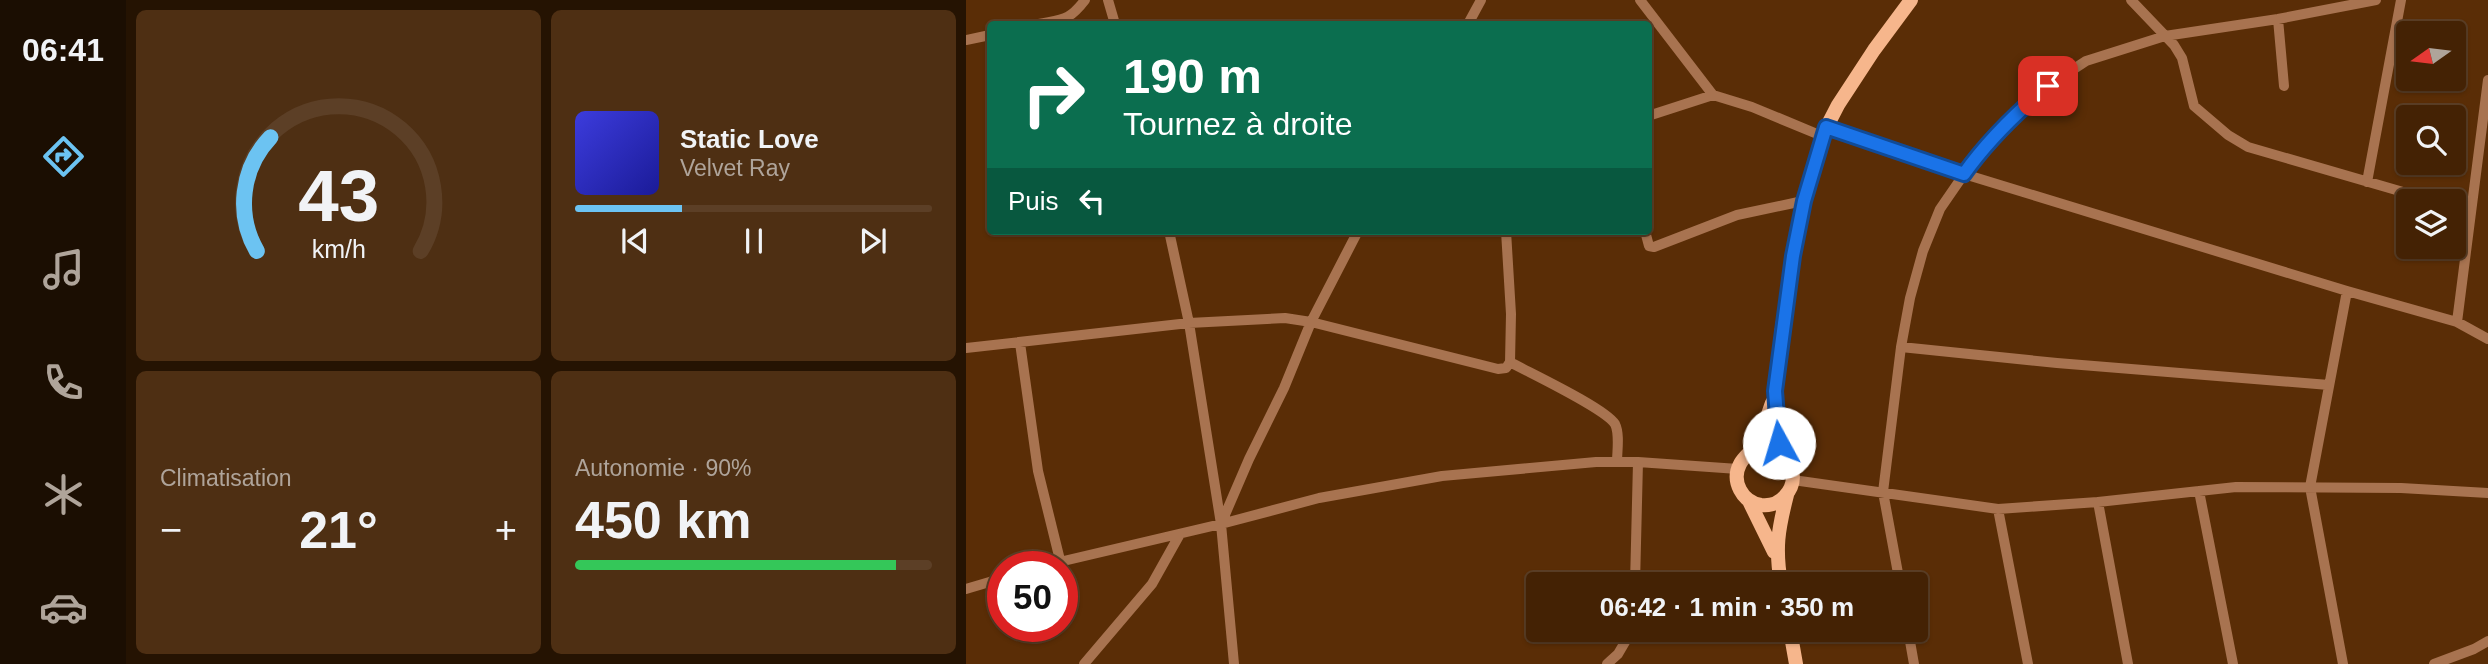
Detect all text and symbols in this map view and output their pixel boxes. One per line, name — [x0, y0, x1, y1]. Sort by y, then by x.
north arrow — [2396, 21, 2466, 91]
map controls — [2396, 21, 2466, 259]
text: 06:41 — [22, 32, 104, 68]
icon: right — [1008, 49, 1099, 140]
text: 190 m — [1123, 49, 1262, 103]
pin — [2018, 56, 2078, 116]
icon: arrive — [2029, 67, 2067, 105]
button: search — [2396, 105, 2466, 175]
text: Tournez à droite — [1123, 106, 1352, 142]
text: Static Love — [680, 124, 819, 154]
icon: directions — [39, 132, 88, 181]
text: Velvet Ray — [680, 155, 790, 181]
text: 43 — [298, 156, 379, 237]
icon: left — [1073, 182, 1111, 220]
text: Puis — [1008, 186, 1059, 216]
button: layers — [2396, 189, 2466, 259]
icon: previous — [616, 222, 654, 260]
icon: pause — [735, 222, 773, 260]
icon: next — [854, 222, 892, 260]
text: km/h — [311, 235, 366, 263]
icon: music — [39, 245, 88, 294]
icon: phone — [39, 358, 88, 407]
position arrow — [1742, 406, 1816, 480]
text: Autonomie · 90% — [575, 455, 751, 481]
text: Climatisation — [160, 465, 292, 491]
icon: climate — [39, 470, 88, 519]
text: 450 km — [575, 491, 751, 549]
text: 21° — [299, 501, 378, 559]
text: − — [160, 509, 182, 551]
text: + — [495, 509, 517, 551]
speed limit sign: 50 — [987, 551, 1078, 642]
icon: car — [39, 583, 88, 632]
text: 06:42 · 1 min · 350 m — [1600, 592, 1854, 622]

